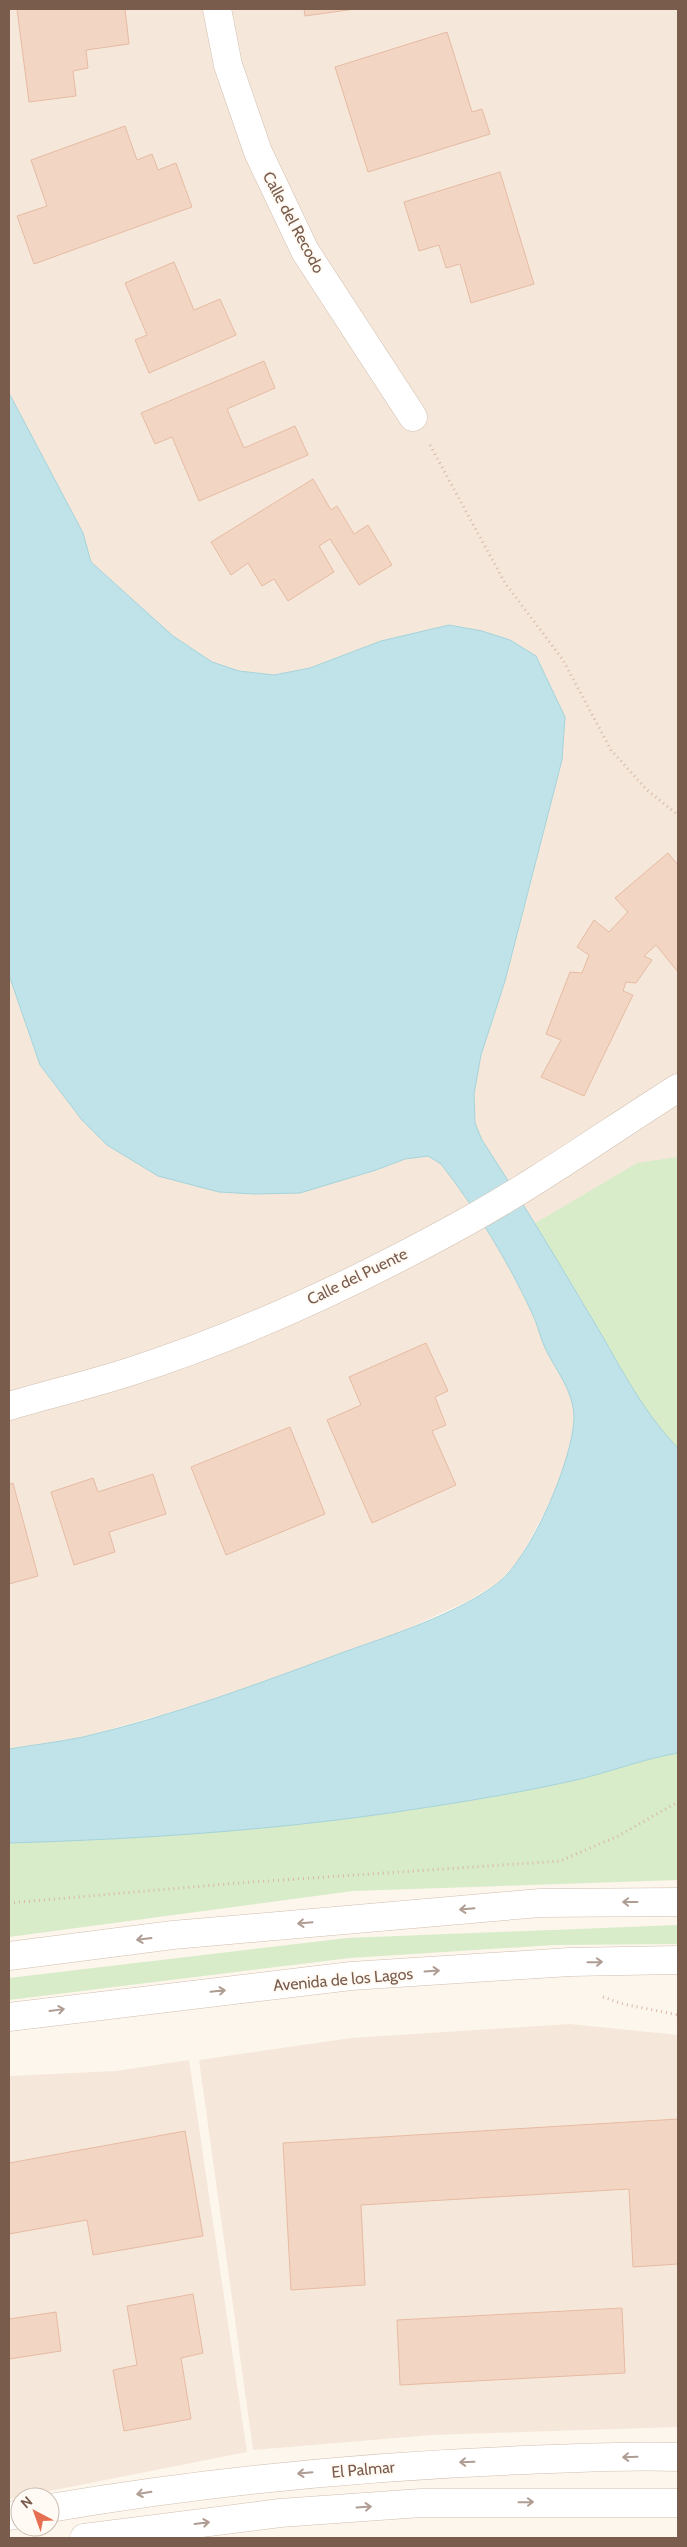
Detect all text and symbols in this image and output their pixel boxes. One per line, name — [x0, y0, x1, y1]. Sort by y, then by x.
street label: Calle del Recodo — [259, 168, 328, 276]
street label: Calle del Puente — [304, 1244, 410, 1309]
one-way arrow — [622, 1897, 638, 1907]
one-way arrow — [460, 1904, 476, 1914]
one-way arrow — [298, 1919, 314, 1928]
one-way arrow — [136, 1934, 152, 1944]
one-way arrow — [586, 1957, 602, 1967]
street label: Avenida de los Lagos — [272, 1964, 414, 1995]
one-way arrow — [424, 1967, 440, 1976]
one-way arrow — [210, 1986, 226, 1996]
one-way arrow — [49, 2005, 65, 2015]
one-way arrow — [622, 2452, 638, 2461]
street label: El Palmar — [331, 2457, 396, 2482]
one-way arrow — [459, 2458, 475, 2467]
one-way arrow — [297, 2469, 313, 2478]
north arrow — [10, 2487, 60, 2537]
one-way arrow — [136, 2488, 152, 2498]
text: N — [17, 2492, 36, 2512]
one-way arrow — [518, 2497, 534, 2507]
one-way arrow — [355, 2503, 371, 2512]
one-way arrow — [194, 2518, 210, 2528]

